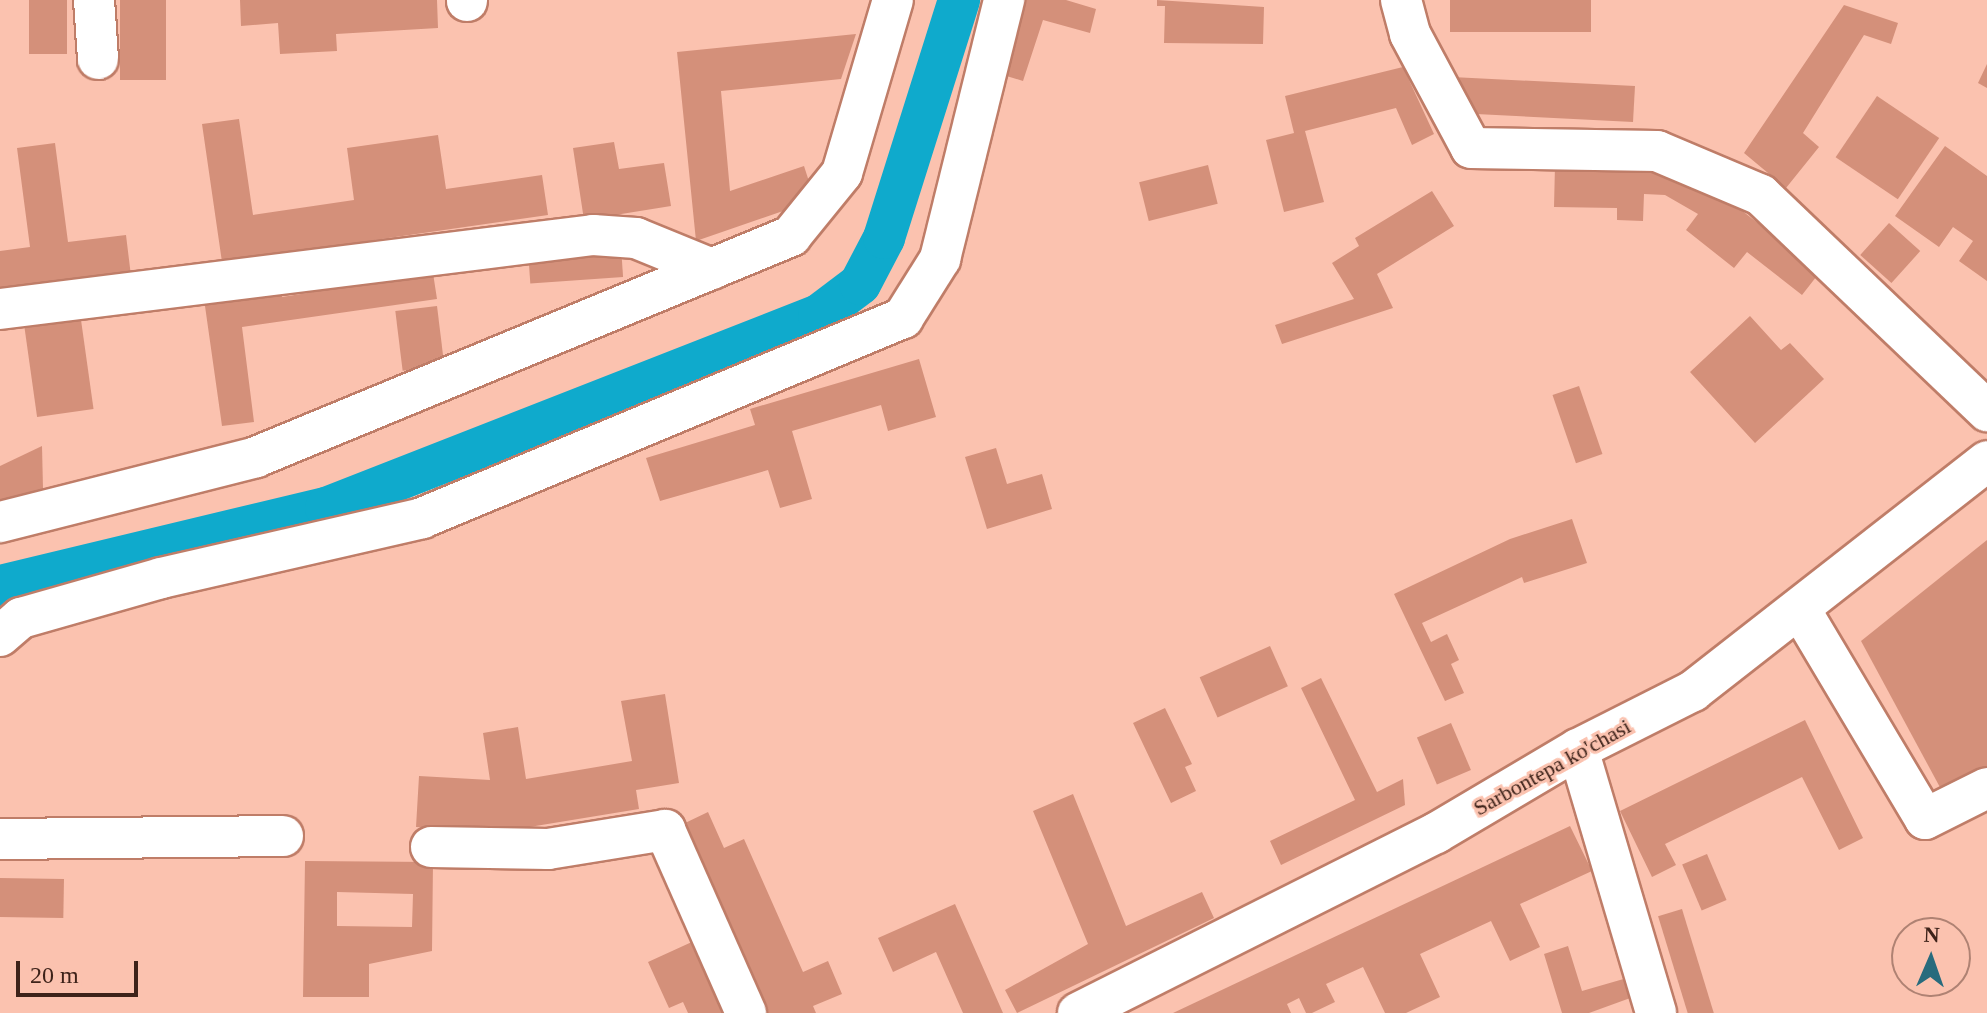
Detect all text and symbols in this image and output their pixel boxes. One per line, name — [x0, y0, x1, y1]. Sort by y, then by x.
street label: Sarbontepa ko'chasi — [1469, 713, 1635, 821]
north arrow — [1891, 917, 1971, 997]
text: N — [1923, 922, 1940, 947]
scale bar — [20, 945, 142, 995]
text: 20 m — [30, 962, 79, 988]

